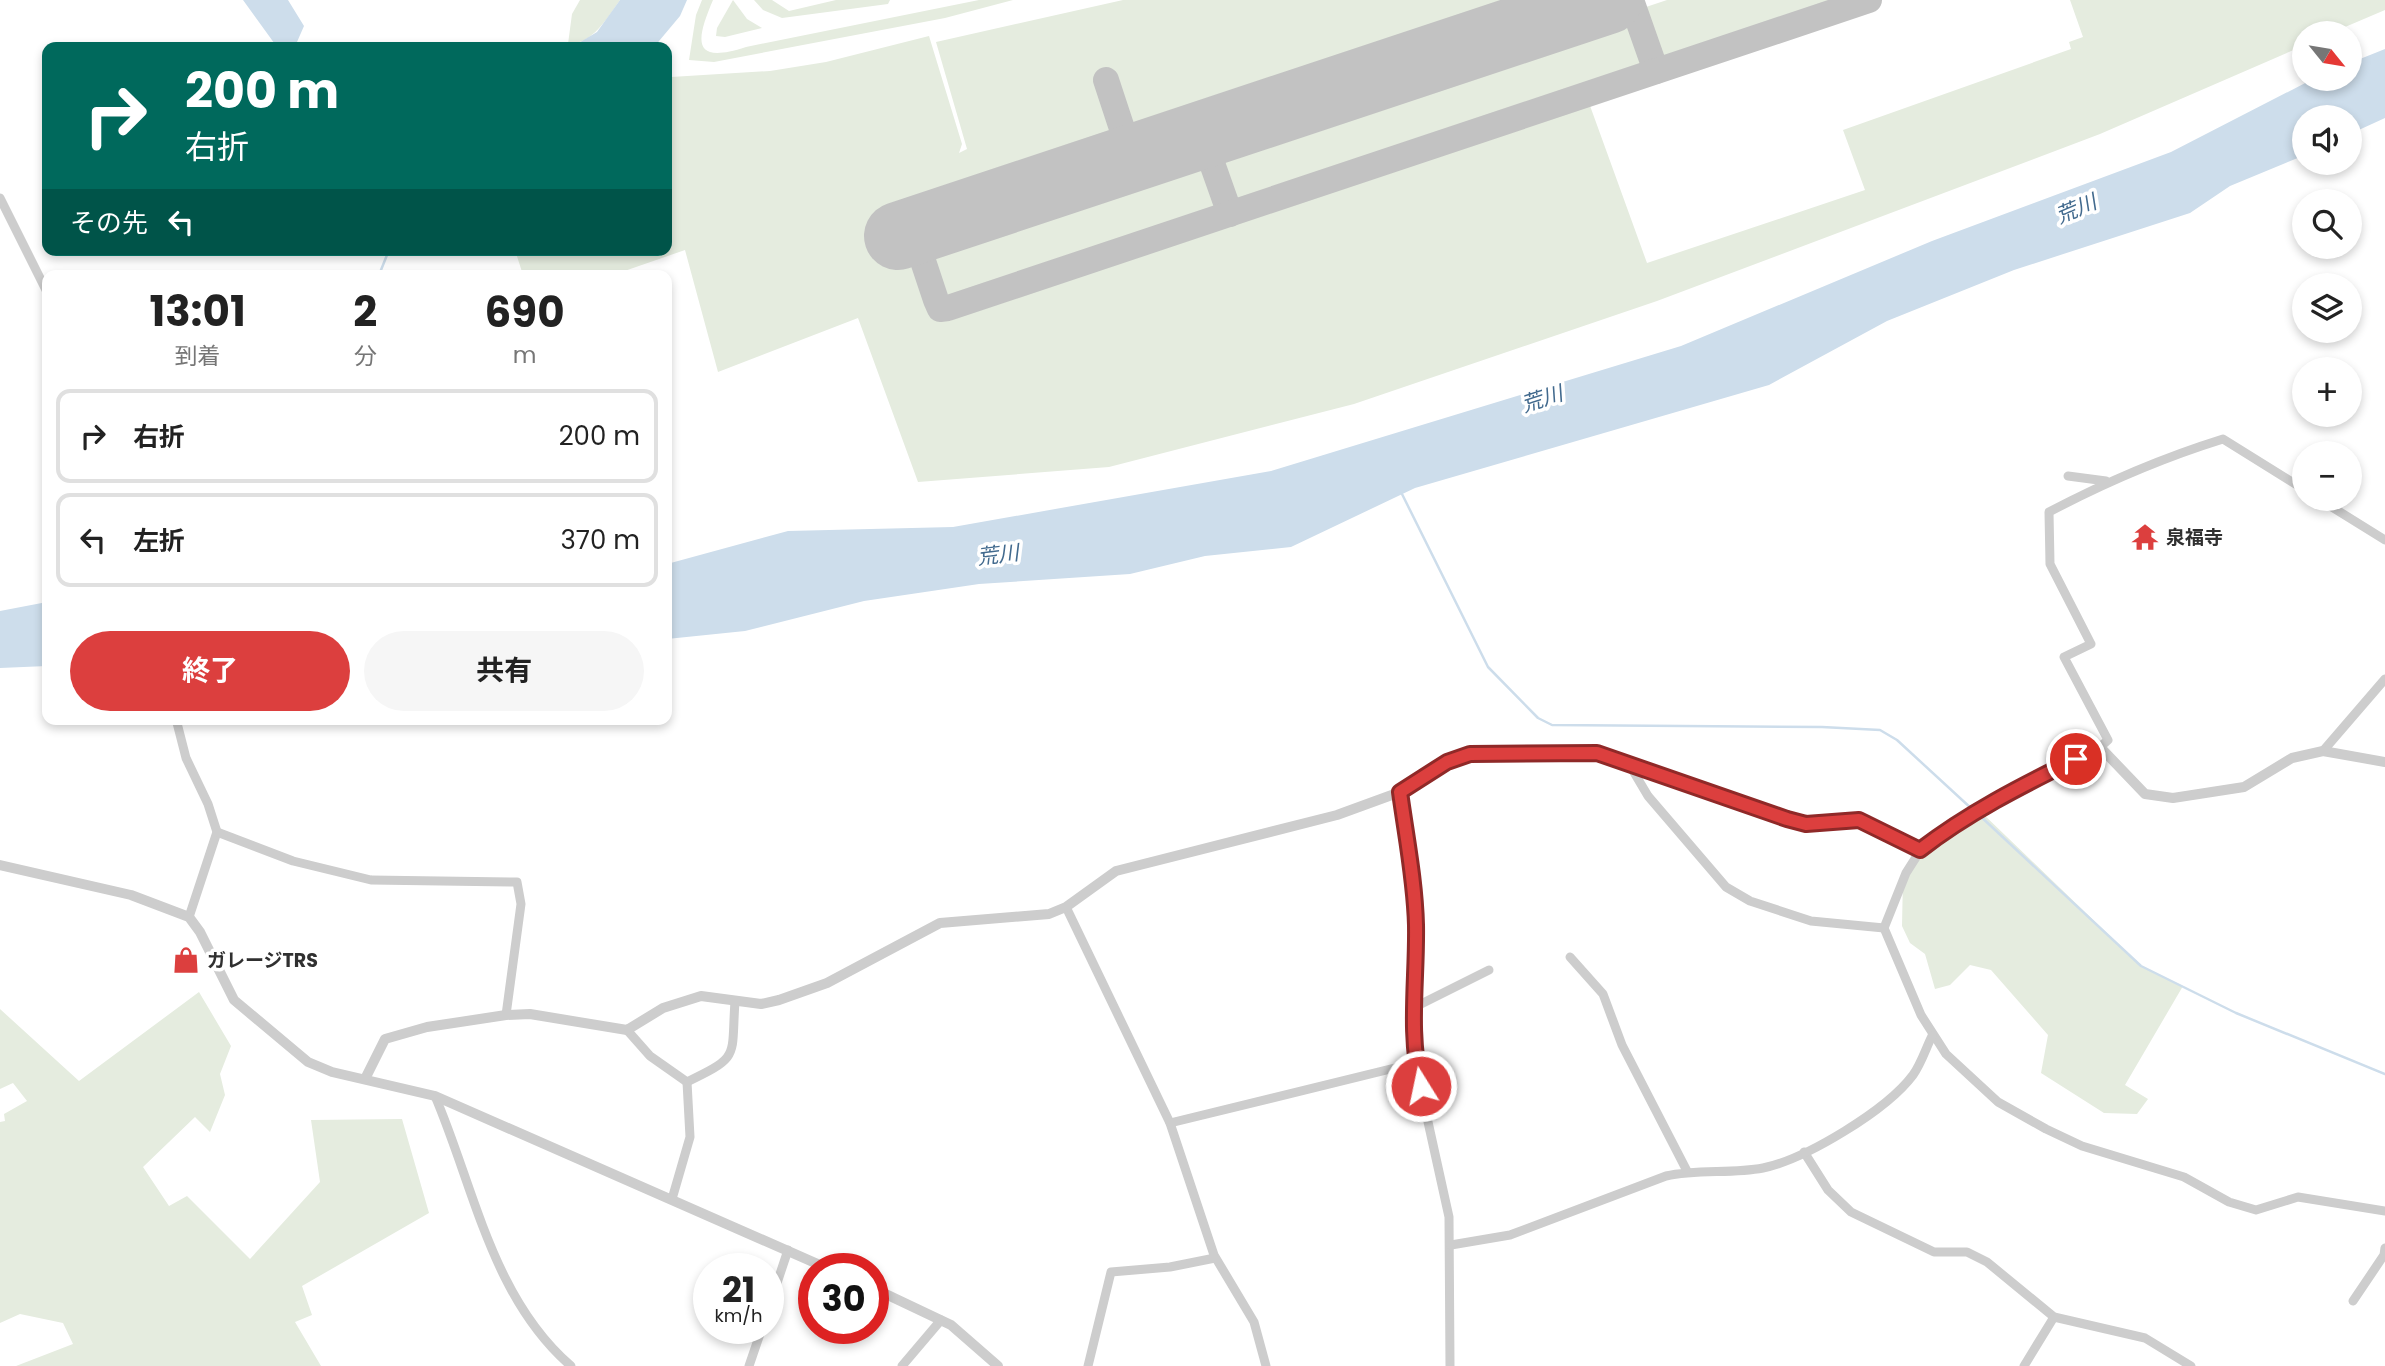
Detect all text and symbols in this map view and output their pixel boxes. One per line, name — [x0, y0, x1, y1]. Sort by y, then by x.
north arrow — [2292, 21, 2362, 91]
map controls — [2292, 21, 2362, 511]
text: 200 m — [185, 57, 339, 125]
icon: right — [70, 70, 161, 161]
button: sound — [2292, 105, 2362, 175]
text: 右折 — [185, 124, 249, 169]
water label: 荒川 — [2051, 186, 2103, 230]
button: search — [2292, 189, 2362, 259]
icon: left — [162, 203, 200, 241]
text: その先 — [70, 205, 148, 241]
button: layers — [2292, 273, 2362, 343]
text: 13:01 — [149, 282, 246, 341]
text: 2 — [353, 282, 377, 341]
text: 690 — [485, 283, 565, 342]
text: m — [513, 339, 536, 371]
text: 到着 — [175, 340, 221, 372]
text: 分 — [354, 340, 377, 372]
button: + — [2292, 357, 2362, 427]
water label: 荒川 — [1517, 378, 1568, 419]
icon: right — [74, 417, 112, 455]
text: 200 m — [559, 418, 640, 454]
text: 右折 — [133, 419, 185, 455]
button: − — [2292, 441, 2362, 511]
icon: left — [74, 521, 112, 559]
text: 370 m — [560, 522, 640, 558]
temple icon: 泉福寺 — [2130, 522, 2160, 552]
text: 左折 — [133, 523, 185, 559]
place label: 泉福寺 — [2166, 524, 2223, 551]
water label: 荒川 — [975, 537, 1023, 571]
button: 終了 — [70, 631, 350, 711]
button: 共有 — [364, 631, 644, 711]
pin — [2046, 729, 2106, 789]
icon: arrive — [2057, 740, 2095, 778]
shop icon: ガレージTRS — [171, 945, 201, 975]
place label: ガレージTRS — [207, 947, 318, 974]
position arrow — [1384, 1049, 1458, 1123]
speed limit sign: 30 — [798, 1253, 889, 1344]
text: 21 — [722, 1265, 755, 1314]
text: km/h — [715, 1303, 762, 1328]

